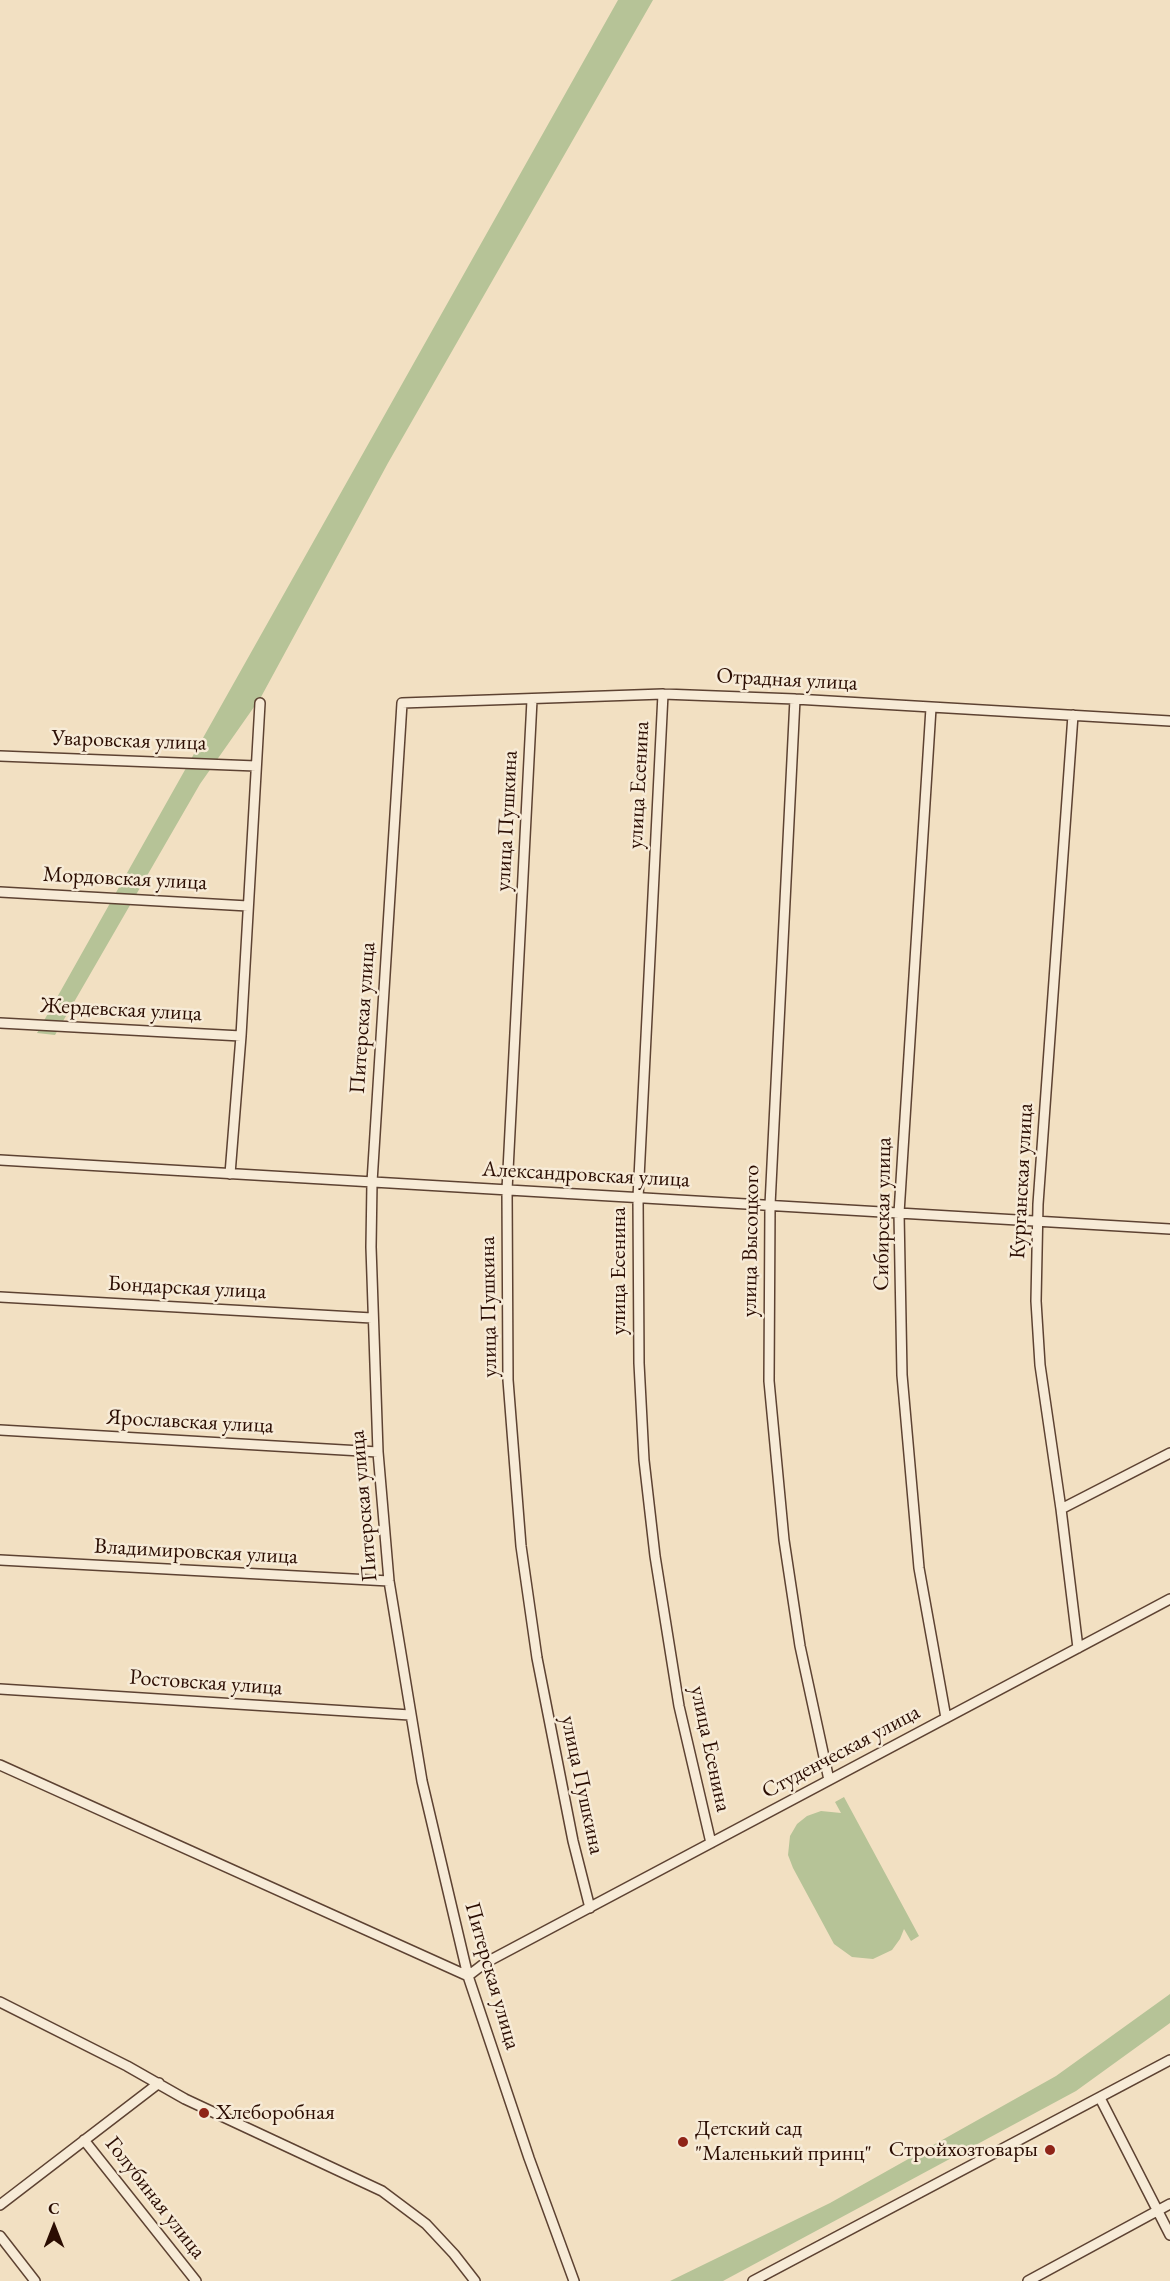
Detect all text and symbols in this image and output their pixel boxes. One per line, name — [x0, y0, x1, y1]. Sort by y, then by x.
street label: Отрадная улица — [716, 663, 858, 697]
street label: улица Есенина — [622, 720, 656, 850]
street label: Уваровская улица — [51, 725, 207, 757]
street label: улица Пушкина — [490, 750, 524, 892]
street label: Мордовская улица — [42, 862, 208, 896]
street label: Питерская улица — [345, 941, 381, 1095]
street label: Жердевская улица — [40, 993, 202, 1027]
street label: Курганская улица — [1005, 1102, 1039, 1260]
street label: Сибирская улица — [868, 1137, 898, 1291]
street label: Александровская улица — [481, 1156, 691, 1194]
street label: улица Высоцкого — [736, 1165, 766, 1317]
street label: улица Есенина — [606, 1207, 632, 1335]
street label: улица Пушкина — [475, 1236, 503, 1378]
street label: Бондарская улица — [107, 1271, 267, 1305]
street label: Ярославская улица — [106, 1404, 274, 1440]
street label: Питерская улица — [344, 1429, 384, 1583]
street label: Владимировская улица — [93, 1533, 299, 1571]
street label: Ростовская улица — [129, 1664, 283, 1702]
street label: улица Есенина — [684, 1684, 736, 1814]
street label: Студенческая улица — [757, 1699, 925, 1805]
street label: улица Пушкина — [554, 1713, 610, 1857]
street label: Питерская улица — [458, 1899, 526, 2053]
place label: Хлеборобная — [216, 2100, 335, 2126]
marker: Хлеборобная — [197, 2106, 211, 2120]
place label: Детский сад "Маленький принц" — [695, 2116, 872, 2168]
street label: Голубиная улица — [99, 2132, 211, 2264]
marker: Детский сад "Маленький принц" — [676, 2135, 690, 2149]
place label: Стройхозтовары — [889, 2137, 1038, 2163]
marker: Стройхозтовары — [1043, 2143, 1057, 2157]
north arrow — [24, 2197, 84, 2257]
text: С — [48, 2198, 60, 2219]

